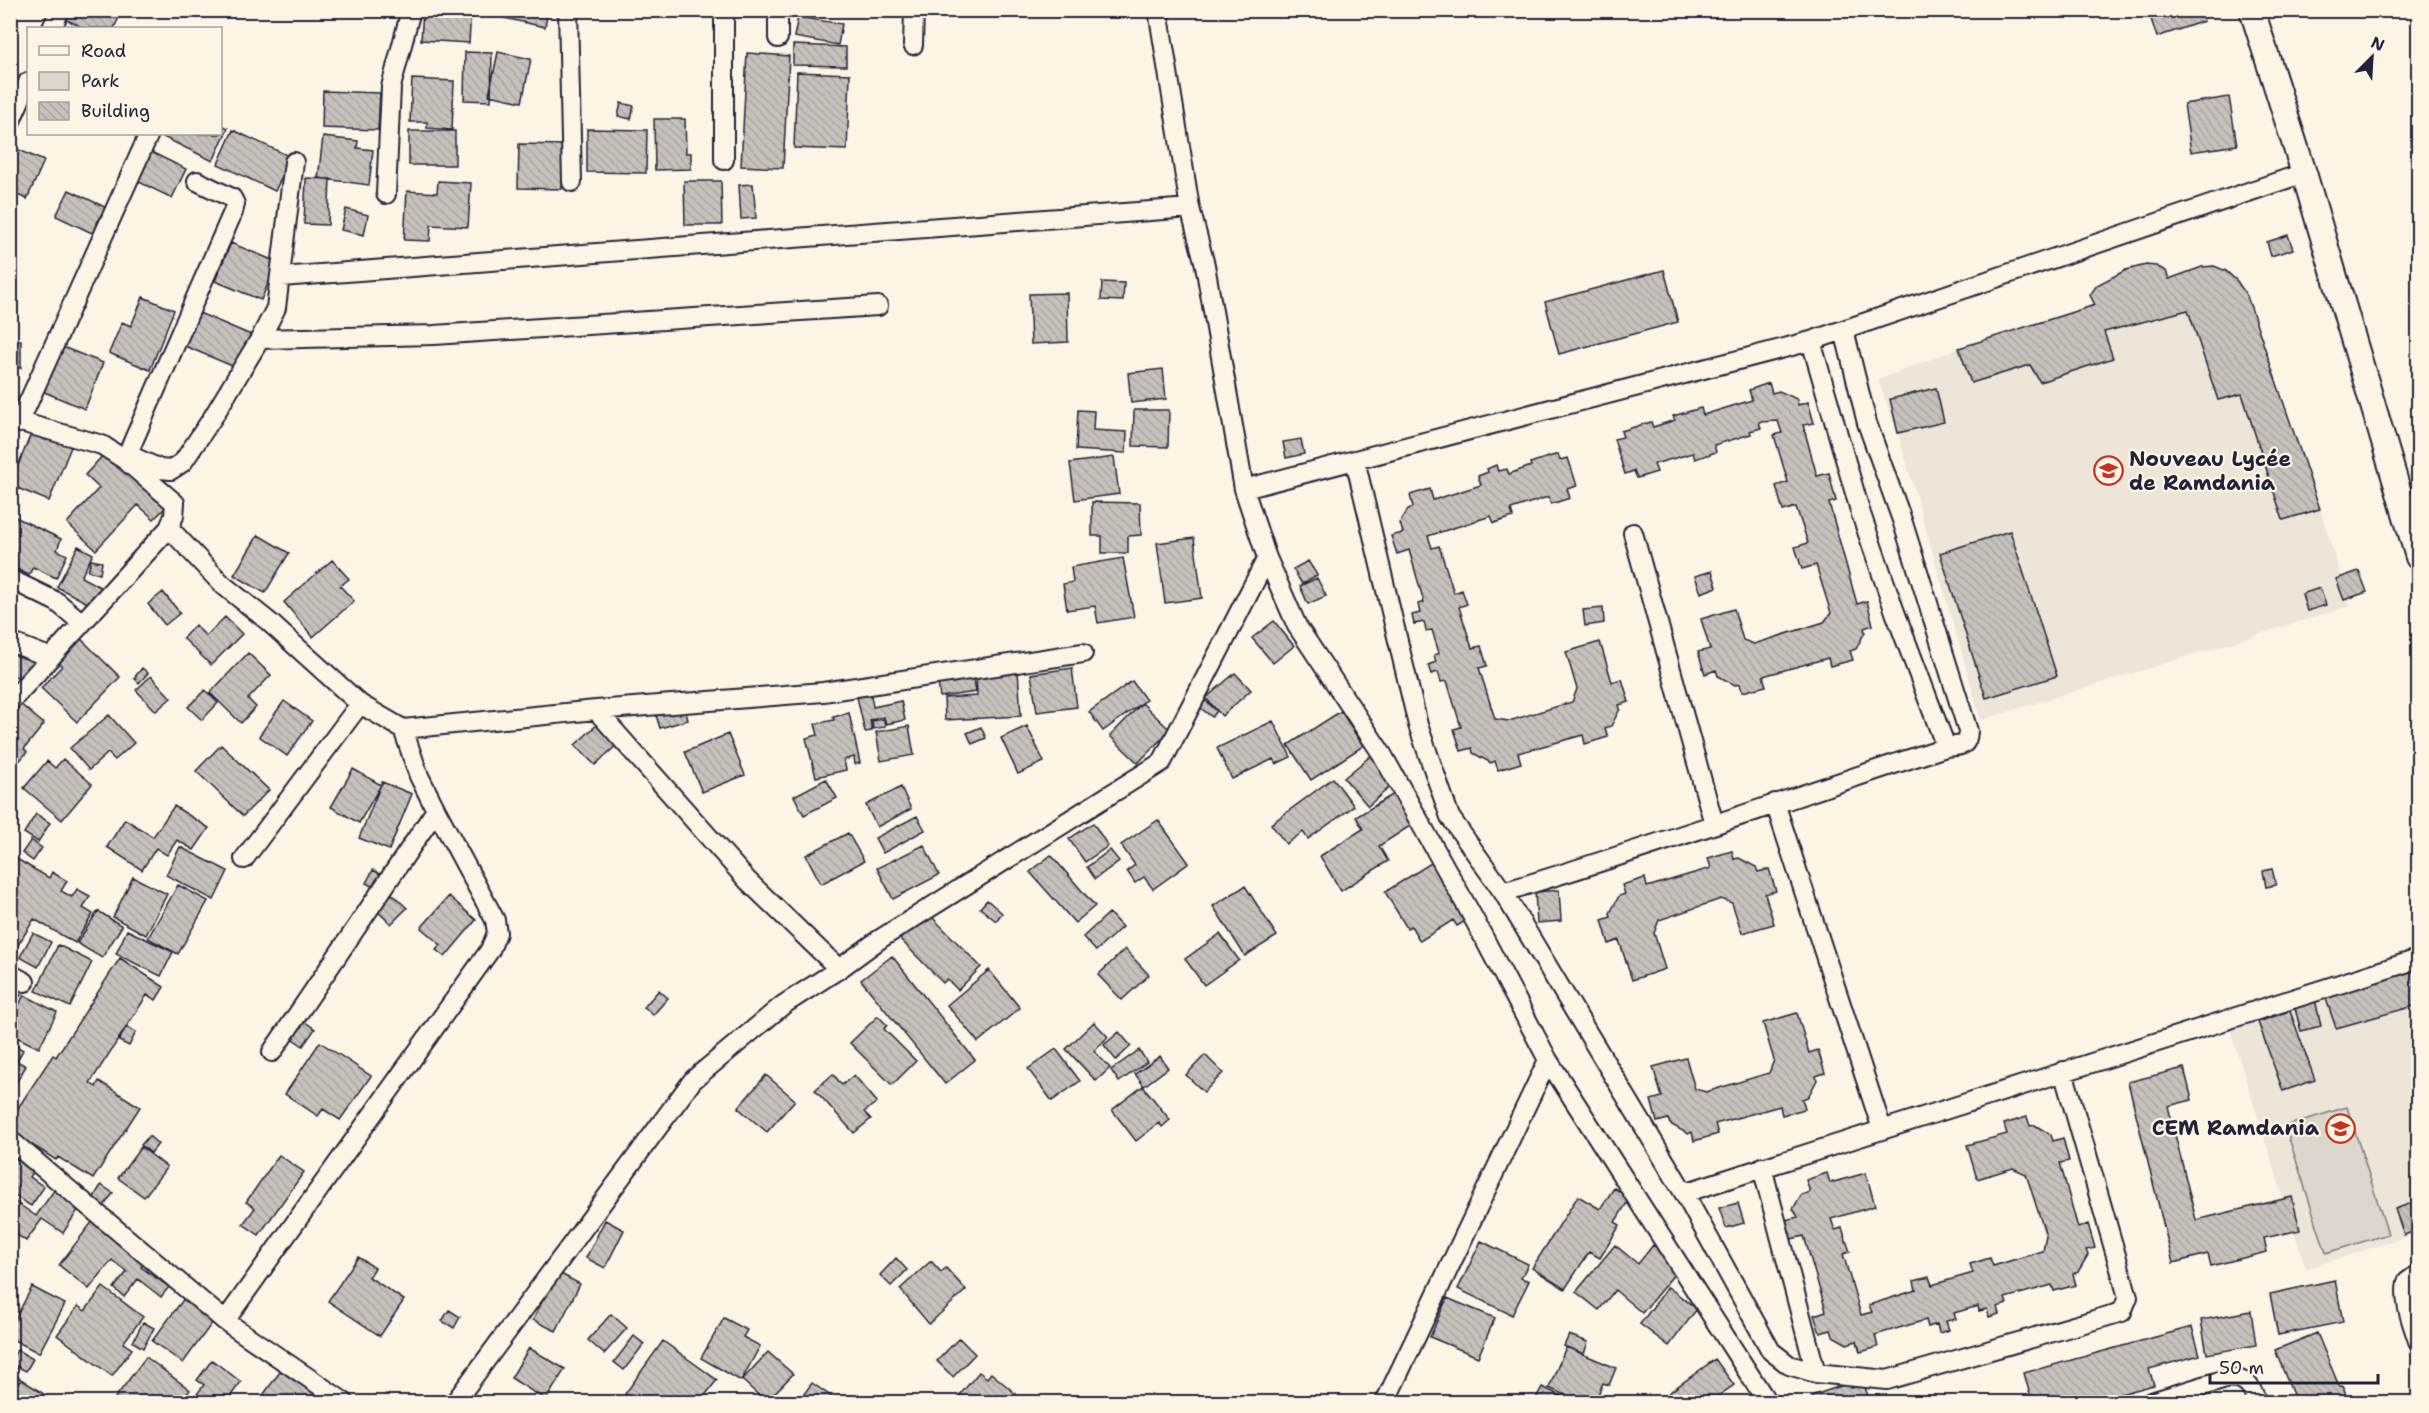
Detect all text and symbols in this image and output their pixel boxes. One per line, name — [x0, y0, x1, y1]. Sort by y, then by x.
legend — [27, 27, 222, 135]
north arrow — [2342, 27, 2402, 87]
text: N — [2368, 32, 2388, 56]
text: Road — [81, 39, 126, 63]
text: Park — [81, 69, 120, 93]
text: Building — [81, 99, 150, 123]
place label: Nouveau Lycée de Ramdania — [2129, 445, 2291, 497]
school or university icon: Nouveau Lycée de Ramdania — [2092, 455, 2124, 487]
school or university icon: CEM Ramdania — [2324, 1112, 2356, 1144]
place label: CEM Ramdania — [2152, 1114, 2320, 1142]
scale bar — [2210, 1347, 2378, 1385]
text: 50 m — [2219, 1356, 2264, 1380]

